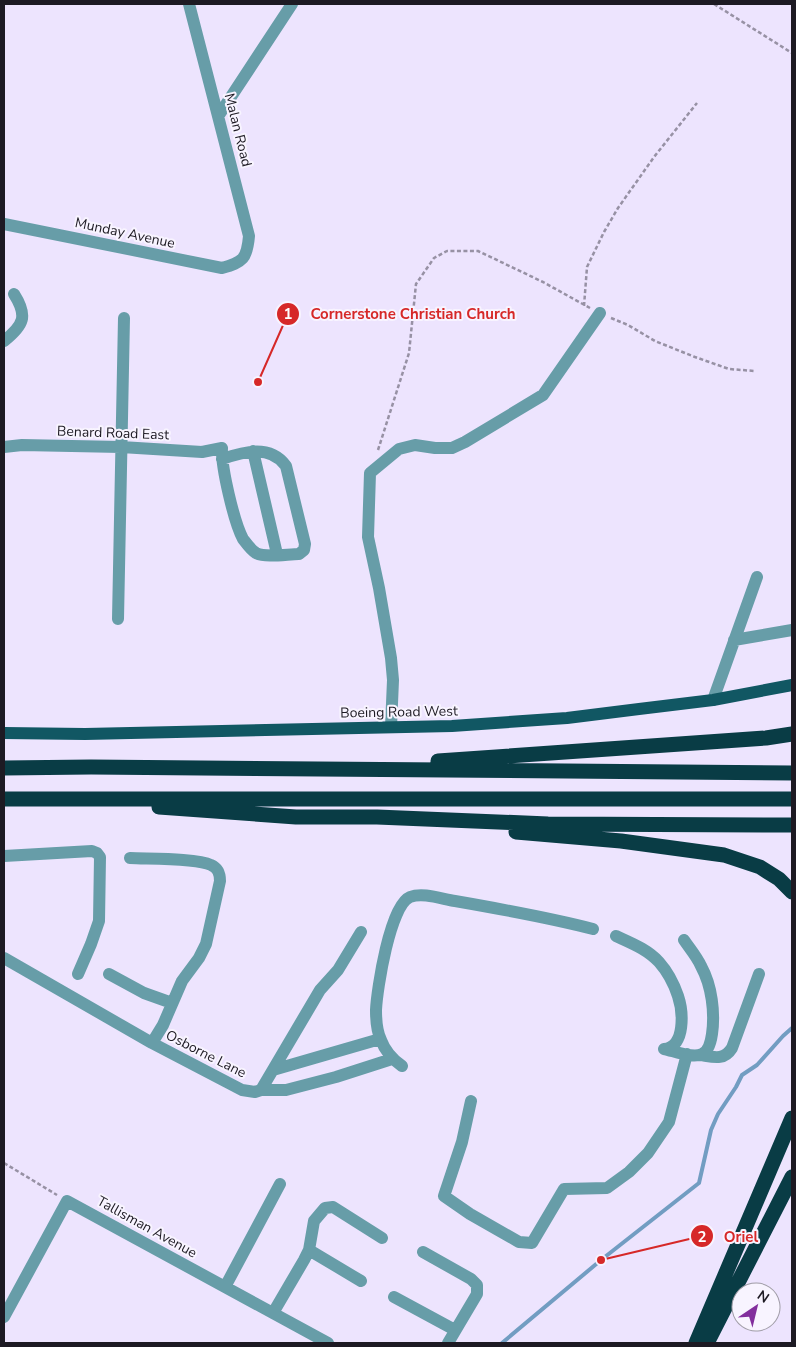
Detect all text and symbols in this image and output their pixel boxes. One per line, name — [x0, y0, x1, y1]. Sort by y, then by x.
street label: Malan Road — [220, 91, 256, 169]
street label: Munday Avenue — [73, 213, 177, 253]
callout: Cornerstone Christian Church — [276, 299, 526, 329]
text: 1 — [283, 304, 293, 324]
text: Cornerstone Christian Church — [310, 304, 516, 324]
street label: Benard Road East — [57, 422, 169, 444]
street label: Boeing Road West — [340, 701, 458, 723]
street label: Osborne Lane — [163, 1026, 249, 1082]
street label: Tallisman Avenue — [94, 1192, 200, 1262]
callout: Oriel — [689, 1221, 769, 1251]
text: 2 — [697, 1227, 707, 1247]
text: Oriel — [724, 1227, 758, 1247]
north arrow — [731, 1282, 781, 1332]
text: N — [753, 1286, 773, 1308]

